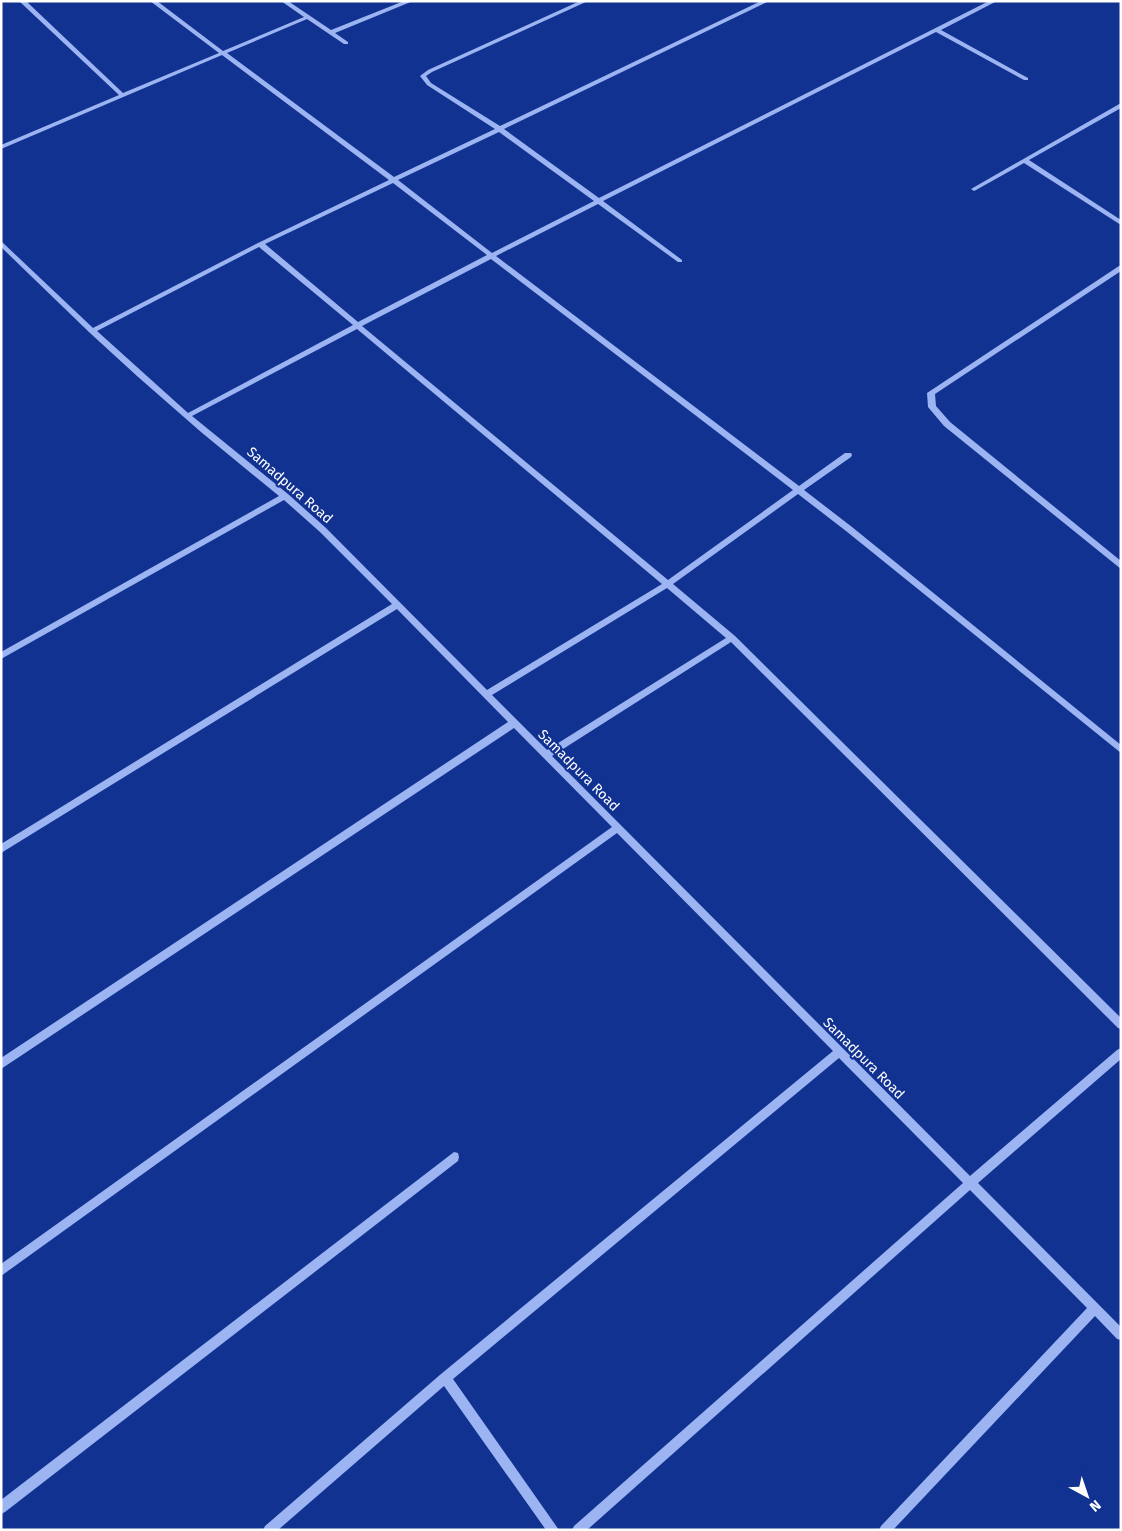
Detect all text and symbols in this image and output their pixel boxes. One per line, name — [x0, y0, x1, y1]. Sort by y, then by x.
street label: Samadpura Road — [243, 443, 336, 527]
street label: Samadpura Road — [534, 726, 623, 815]
street label: Samadpura Road — [819, 1014, 908, 1103]
north arrow — [1062, 1471, 1112, 1521]
text: N — [1086, 1496, 1104, 1515]

